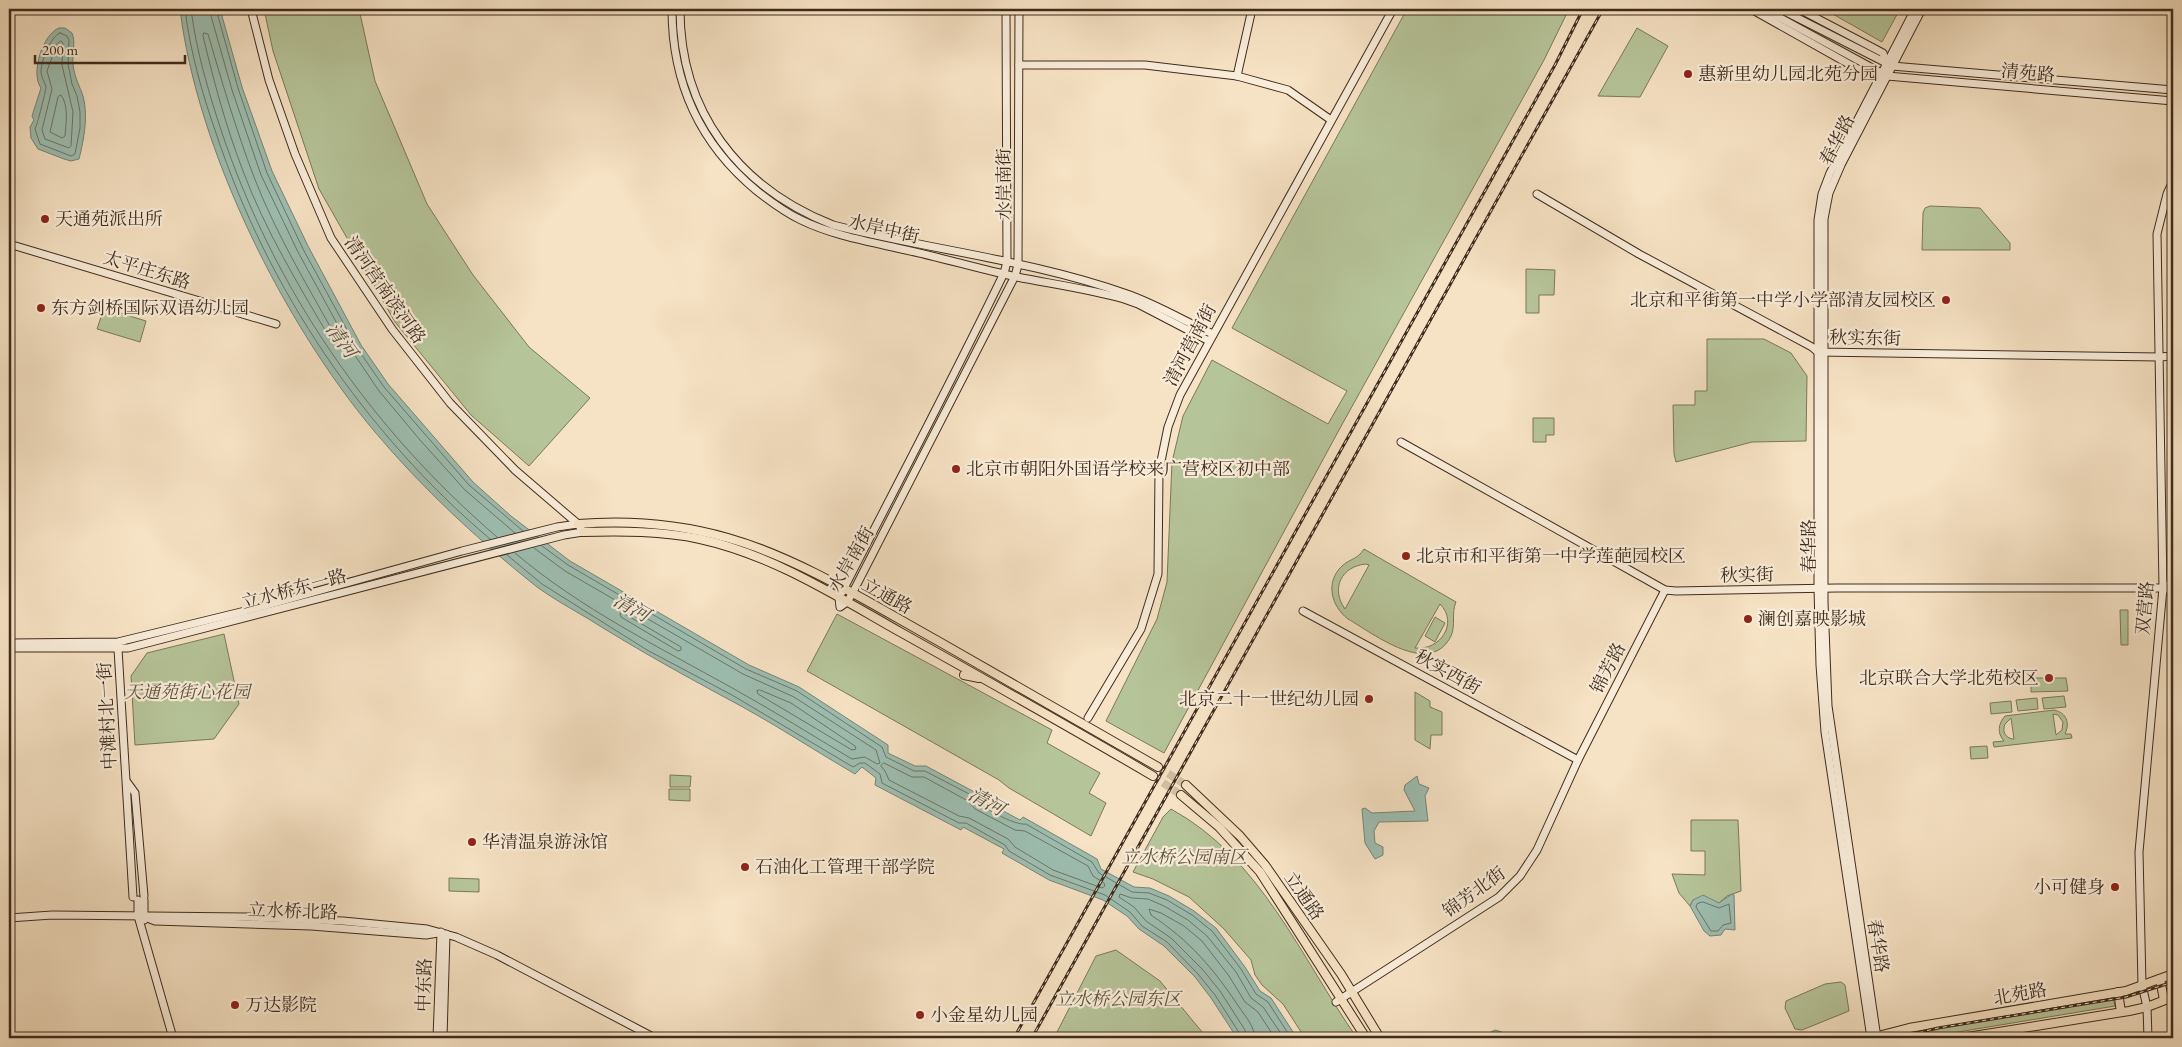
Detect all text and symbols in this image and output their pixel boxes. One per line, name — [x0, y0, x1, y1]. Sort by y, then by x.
scale bar — [35, 32, 185, 64]
text: 200 m — [42, 40, 79, 59]
street label: 清苑路 — [2000, 59, 2056, 86]
place label: 惠新里幼儿园北苑分园 — [1698, 62, 1878, 85]
marker: 惠新里幼儿园北苑分园 — [1682, 68, 1694, 80]
street label: 春华路 — [1814, 110, 1859, 169]
street label: 水岸南街 — [992, 148, 1015, 220]
place label: 天通苑派出所 — [55, 207, 163, 230]
street label: 水岸中街 — [846, 209, 922, 248]
marker: 天通苑派出所 — [39, 213, 51, 225]
street label: 清河营南滨河路 — [340, 232, 430, 348]
street label: 太平庄东路 — [101, 245, 194, 294]
place label: 北京和平街第一中学小学部清友园校区 — [1630, 288, 1936, 311]
marker: 北京和平街第一中学小学部清友园校区 — [1940, 294, 1952, 306]
place label: 东方剑桥国际双语幼儿园 — [51, 296, 249, 319]
street label: 清河营南街 — [1158, 300, 1221, 390]
marker: 东方剑桥国际双语幼儿园 — [35, 302, 47, 314]
water label: 清河 — [322, 318, 362, 362]
street label: 秋实东街 — [1829, 325, 1901, 350]
place label: 北京市朝阳外国语学校来广营校区初中部 — [966, 457, 1290, 480]
marker: 北京市朝阳外国语学校来广营校区初中部 — [950, 463, 962, 475]
street label: 春华路 — [1797, 519, 1820, 573]
street label: 水岸南街 — [823, 522, 879, 596]
place label: 北京市和平街第一中学莲葩园校区 — [1416, 544, 1686, 567]
marker: 北京市和平街第一中学莲葩园校区 — [1400, 550, 1412, 562]
street label: 立水桥东一路 — [239, 563, 349, 614]
street label: 秋实街 — [1720, 563, 1774, 586]
street label: 立通路 — [858, 572, 916, 619]
street label: 双营路 — [2131, 580, 2158, 636]
water label: 清河 — [609, 587, 657, 629]
place label: 澜创嘉映影城 — [1758, 607, 1866, 630]
marker: 澜创嘉映影城 — [1742, 613, 1754, 625]
street label: 锦芳路 — [1585, 638, 1630, 697]
street label: 秋实西街 — [1411, 644, 1485, 699]
street label: 中滩村北一街 — [92, 661, 121, 771]
place label: 北京联合大学北苑校区 — [1859, 666, 2039, 689]
marker: 北京联合大学北苑校区 — [2043, 672, 2055, 684]
park label: 天通苑街心花园 — [124, 680, 253, 703]
place label: 北京二十一世纪幼儿园 — [1179, 687, 1359, 710]
marker: 北京二十一世纪幼儿园 — [1363, 693, 1375, 705]
water label: 清河 — [964, 781, 1012, 823]
place label: 华清温泉游泳馆 — [482, 830, 608, 853]
marker: 华清温泉游泳馆 — [466, 836, 478, 848]
park label: 立水桥公园南区 — [1121, 845, 1249, 868]
place label: 石油化工管理干部学院 — [755, 855, 935, 878]
marker: 石油化工管理干部学院 — [739, 861, 751, 873]
street label: 锦芳北街 — [1438, 861, 1510, 922]
street label: 立通路 — [1280, 867, 1329, 924]
place label: 小可健身 — [2033, 875, 2105, 898]
marker: 小可健身 — [2109, 881, 2121, 893]
street label: 立水桥北路 — [248, 897, 338, 924]
street label: 春华路 — [1863, 917, 1894, 974]
street label: 中东路 — [411, 958, 436, 1012]
street label: 北苑路 — [1991, 977, 2048, 1010]
park label: 立水桥公园东区 — [1055, 987, 1183, 1010]
place label: 万达影院 — [245, 993, 317, 1016]
marker: 万达影院 — [229, 999, 241, 1011]
place label: 小金星幼儿园 — [930, 1003, 1038, 1026]
marker: 小金星幼儿园 — [914, 1009, 926, 1021]

